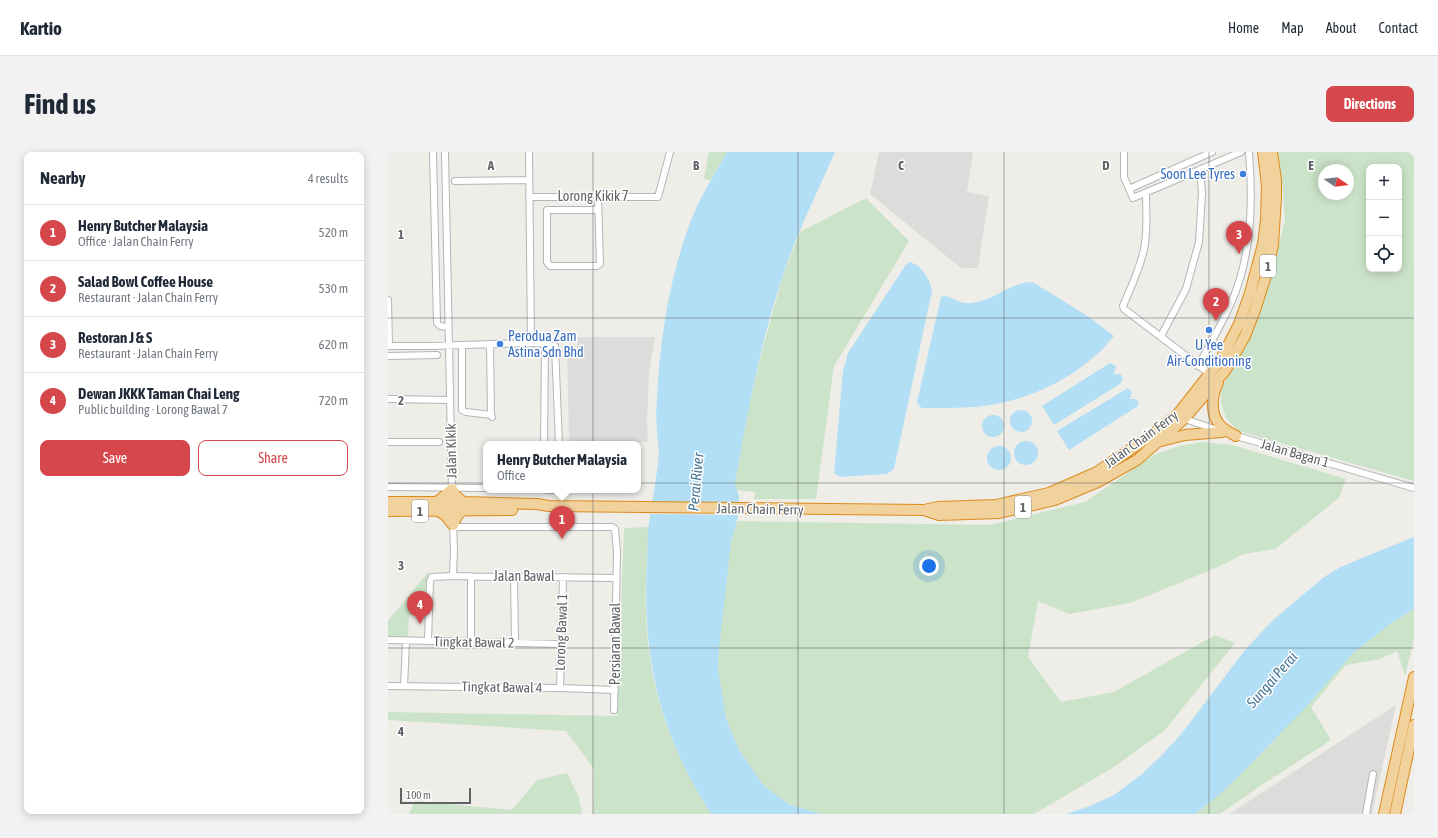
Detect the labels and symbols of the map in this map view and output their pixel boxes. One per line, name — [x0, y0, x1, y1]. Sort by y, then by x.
text: A — [487, 158, 495, 173]
text: B — [693, 158, 700, 173]
text: C — [898, 158, 904, 173]
text: D — [1102, 158, 1110, 173]
text: E — [1308, 158, 1314, 173]
north arrow — [1318, 164, 1354, 200]
place label: Soon Lee Tyres — [1160, 166, 1235, 182]
marker: Soon Lee Tyres — [1238, 169, 1248, 179]
street label: Lorong Kikik 7 — [557, 188, 629, 204]
pin: 3 — [1226, 221, 1252, 254]
text: 1 — [398, 227, 404, 242]
road number: 1 — [1260, 255, 1276, 277]
pin: 2 — [1203, 288, 1229, 321]
marker: U Yee Air-Conditioning — [1204, 325, 1214, 335]
place label: Perodua Zam Astina Sdn Bhd — [508, 328, 584, 360]
place label: U Yee Air-Conditioning — [1167, 337, 1251, 369]
marker: Perodua Zam Astina Sdn Bhd — [495, 339, 505, 349]
text: 2 — [398, 393, 404, 408]
street label: Jalan Chain Ferry — [1101, 407, 1181, 471]
street label: Jalan Kikik — [443, 423, 459, 479]
street label: Jalan Bagan 1 — [1259, 436, 1331, 470]
water label: Perai River — [684, 451, 707, 512]
road number: 1 — [1015, 496, 1031, 518]
road number: 1 — [412, 500, 428, 522]
street label: Jalan Chain Ferry — [716, 500, 804, 518]
pin: 1 — [549, 506, 575, 539]
your location — [919, 556, 939, 576]
text: 3 — [398, 558, 404, 573]
street label: Jalan Bawal — [493, 568, 555, 584]
pin: 4 — [407, 591, 433, 624]
street label: Lorong Bawal 1 — [552, 593, 570, 671]
street label: Persiaran Bawal — [607, 602, 623, 685]
street label: Tingkat Bawal 2 — [434, 633, 514, 651]
water label: Sungai Perai — [1242, 648, 1301, 712]
street label: Tingkat Bawal 4 — [462, 678, 543, 696]
text: 4 — [397, 724, 404, 739]
scale bar — [400, 786, 471, 805]

